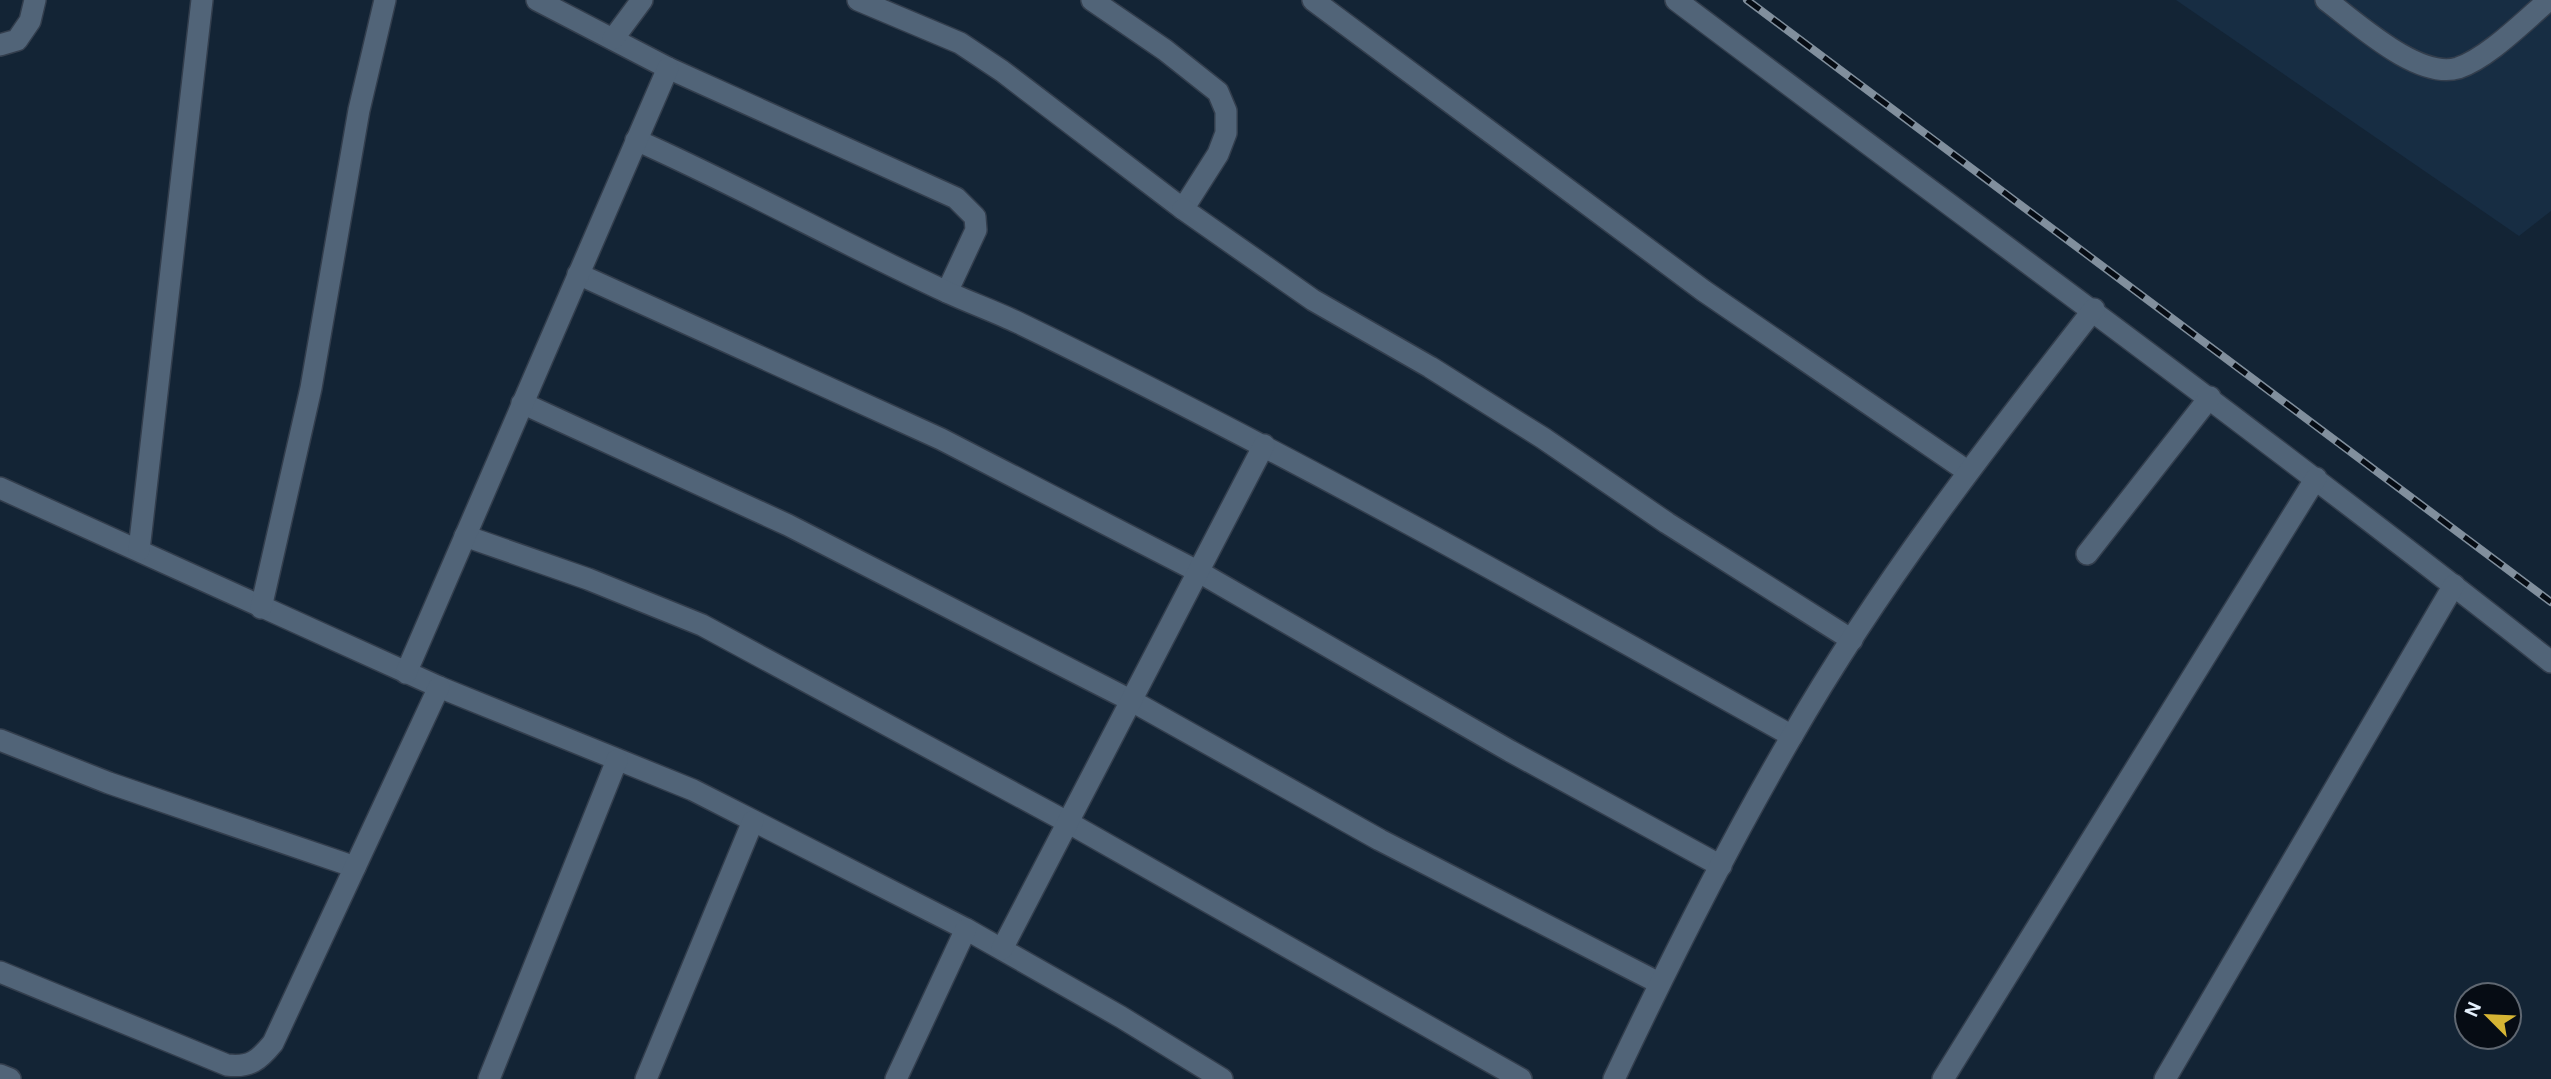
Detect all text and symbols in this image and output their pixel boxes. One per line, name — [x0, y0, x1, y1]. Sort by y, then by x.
north arrow — [2453, 981, 2523, 1051]
text: N — [2459, 998, 2487, 1021]

